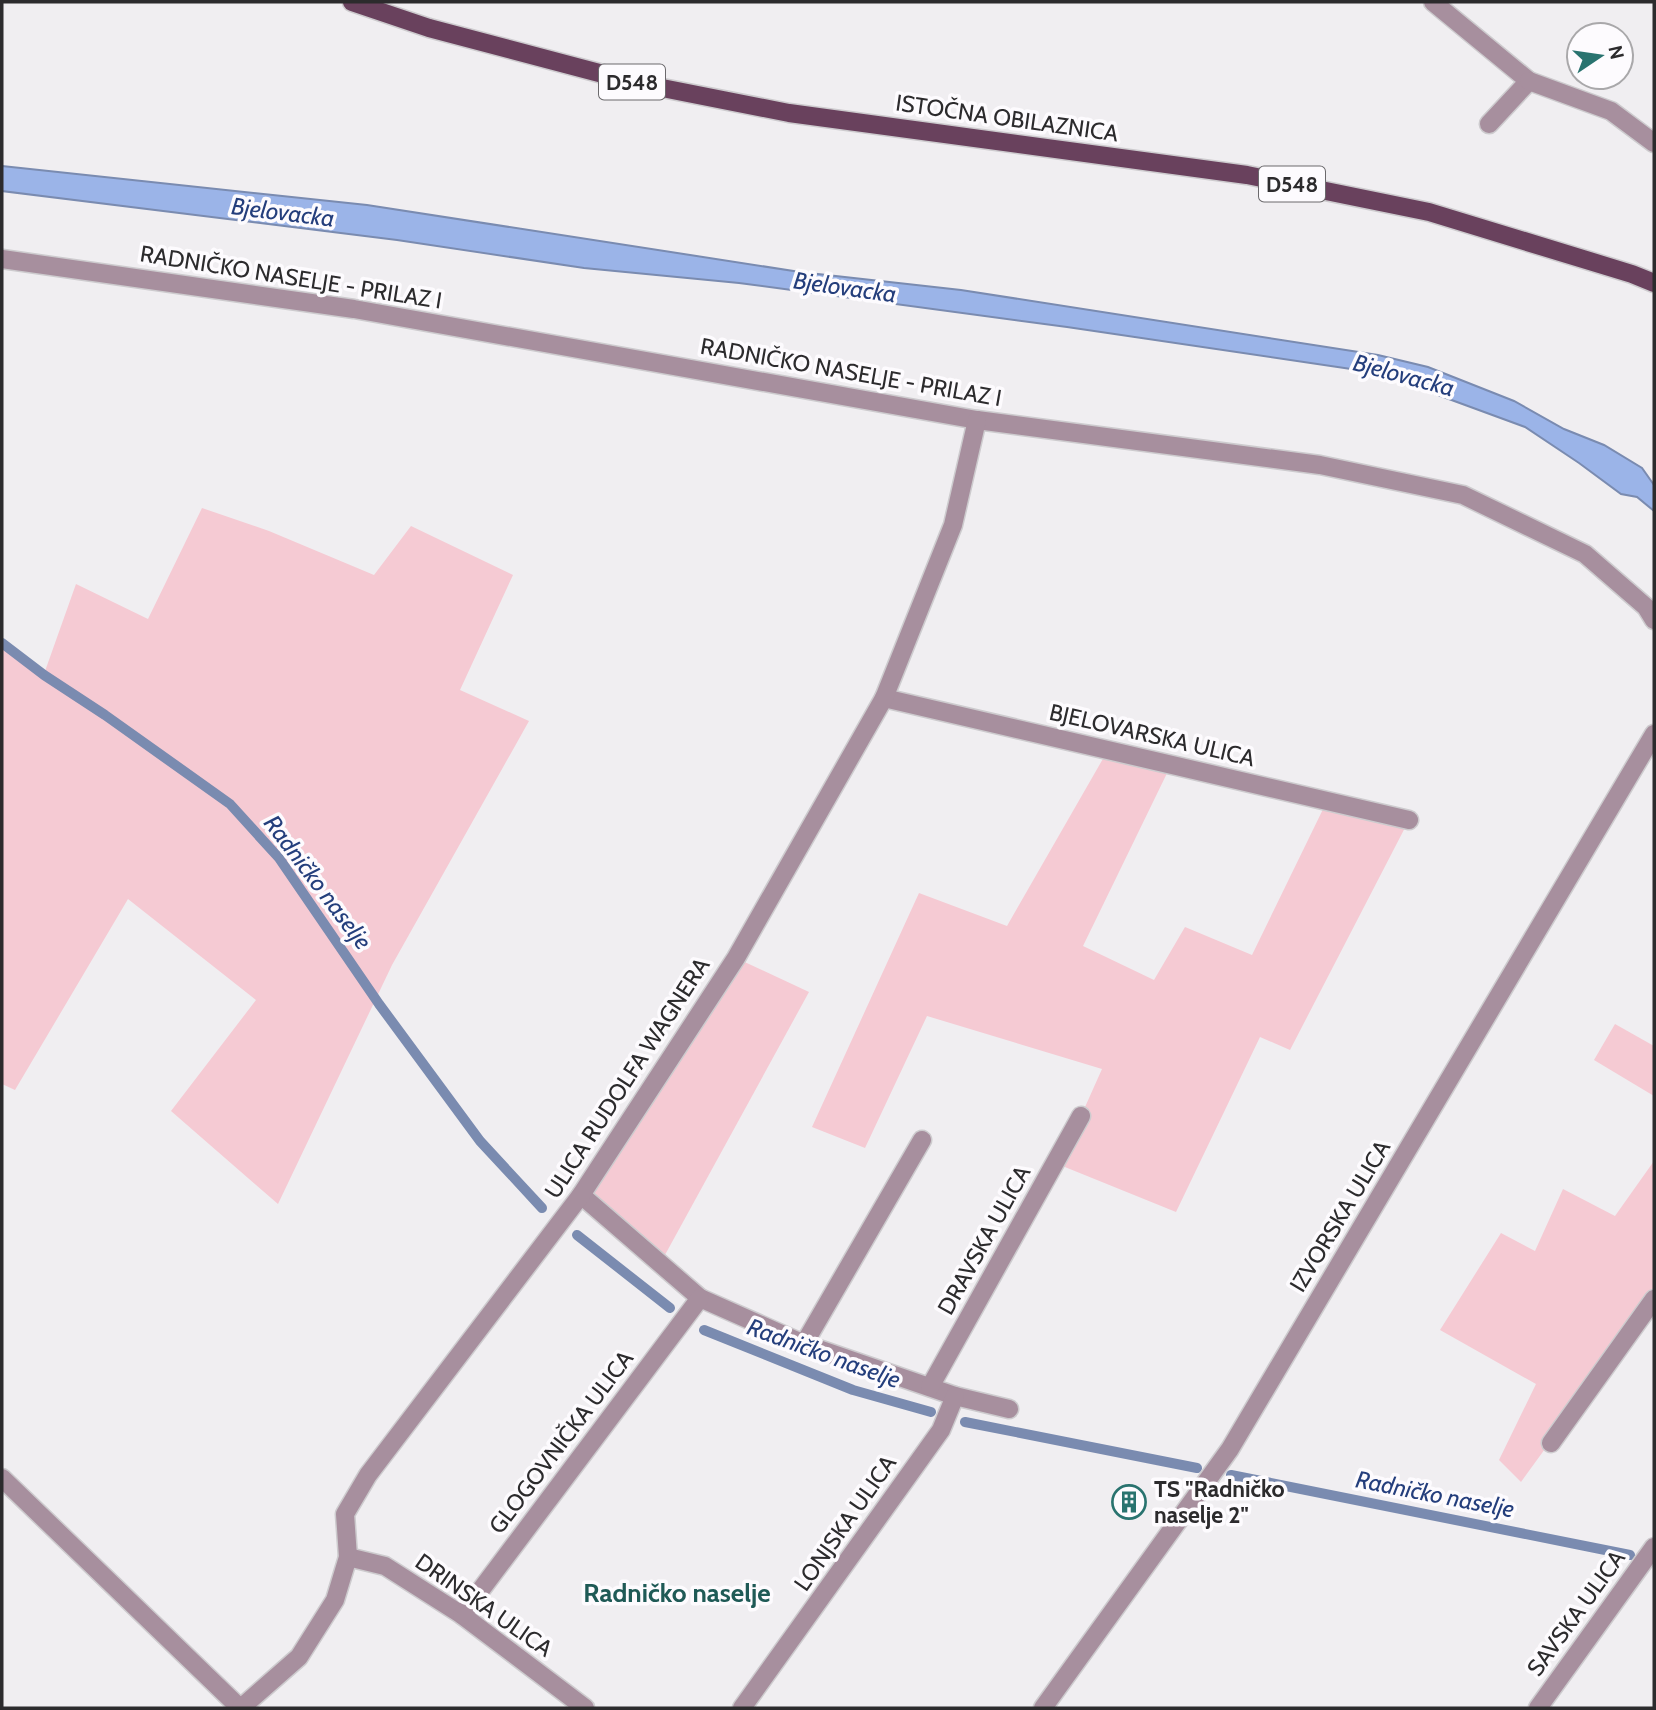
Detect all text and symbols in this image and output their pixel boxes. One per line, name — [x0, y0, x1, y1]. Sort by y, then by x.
north arrow — [1565, 21, 1635, 91]
text: N — [1603, 43, 1629, 61]
road number: D548 — [599, 64, 665, 100]
street label: ISTOČNA OBILAZNICA — [894, 88, 1120, 147]
road number: D548 — [1259, 166, 1325, 202]
water label: Bjelovacka — [230, 191, 336, 233]
street label: RADNIČKO NASELJE - PRILAZ I — [138, 238, 444, 315]
water label: Bjelovacka — [792, 265, 898, 309]
street label: RADNIČKO NASELJE - PRILAZ I — [698, 331, 1004, 412]
water label: Bjelovacka — [1350, 348, 1458, 402]
street label: BJELOVARSKA ULICA — [1047, 698, 1257, 772]
water label: Radničko naselje — [258, 809, 378, 955]
street label: ULICA RUDOLFA WAGNERA — [539, 952, 715, 1204]
street label: IZVORSKA ULICA — [1284, 1135, 1396, 1297]
street label: DRAVSKA ULICA — [932, 1161, 1036, 1319]
water label: Radničko naselje — [744, 1312, 904, 1394]
street label: GLOGOVNIČKA ULICA — [482, 1344, 639, 1539]
street label: LONJSKA ULICA — [788, 1450, 902, 1596]
water label: Radničko naselje — [1353, 1464, 1517, 1524]
place label: TS "Radničko naselje 2" — [1154, 1475, 1285, 1529]
building icon: TS "Radničko naselje 2" — [1110, 1483, 1148, 1521]
street label: SAVSKA ULICA — [1521, 1545, 1631, 1681]
street label: DRINSKA ULICA — [410, 1547, 558, 1663]
district label: Radničko naselje — [583, 1577, 771, 1609]

